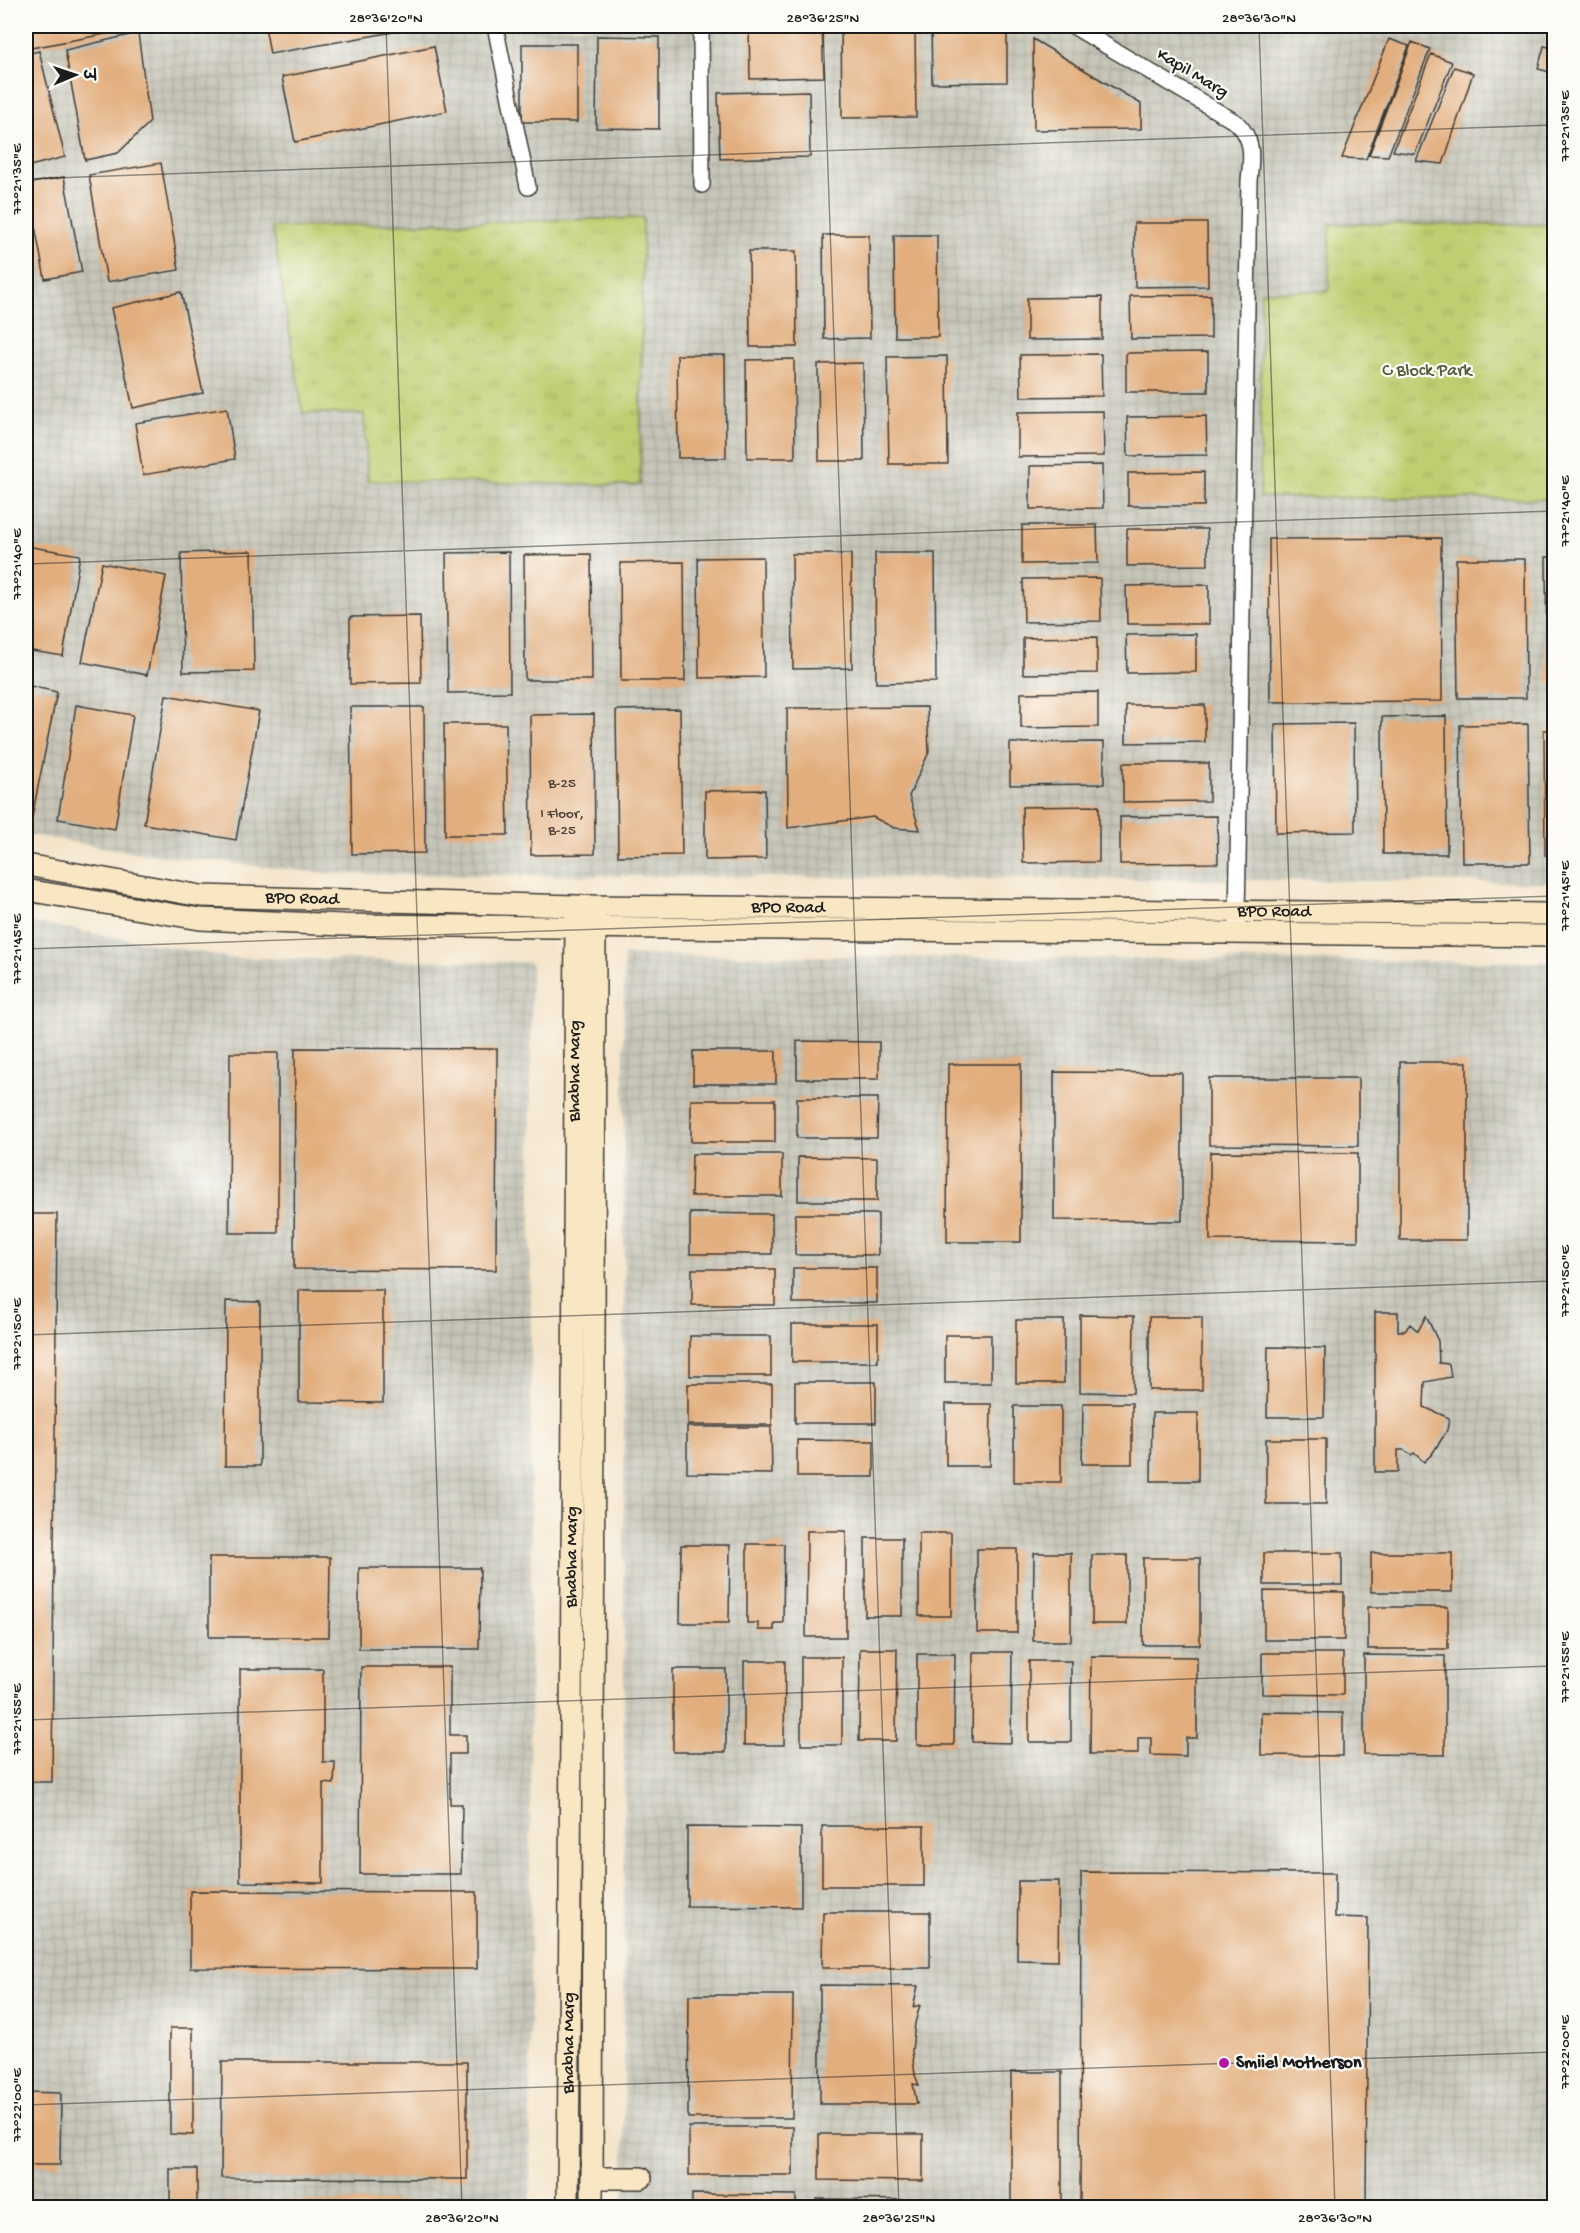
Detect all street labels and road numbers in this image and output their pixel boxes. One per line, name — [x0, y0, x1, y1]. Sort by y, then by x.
street label: Kapil Marg — [1152, 44, 1232, 104]
street label: BPO Road — [264, 887, 341, 910]
street label: BPO Road — [750, 897, 826, 919]
street label: BPO Road — [1236, 901, 1312, 923]
street label: Bhabha Marg — [564, 1020, 586, 1123]
street label: Bhabha Marg — [561, 1506, 583, 1609]
street label: Bhabha Marg — [558, 1992, 580, 2095]

